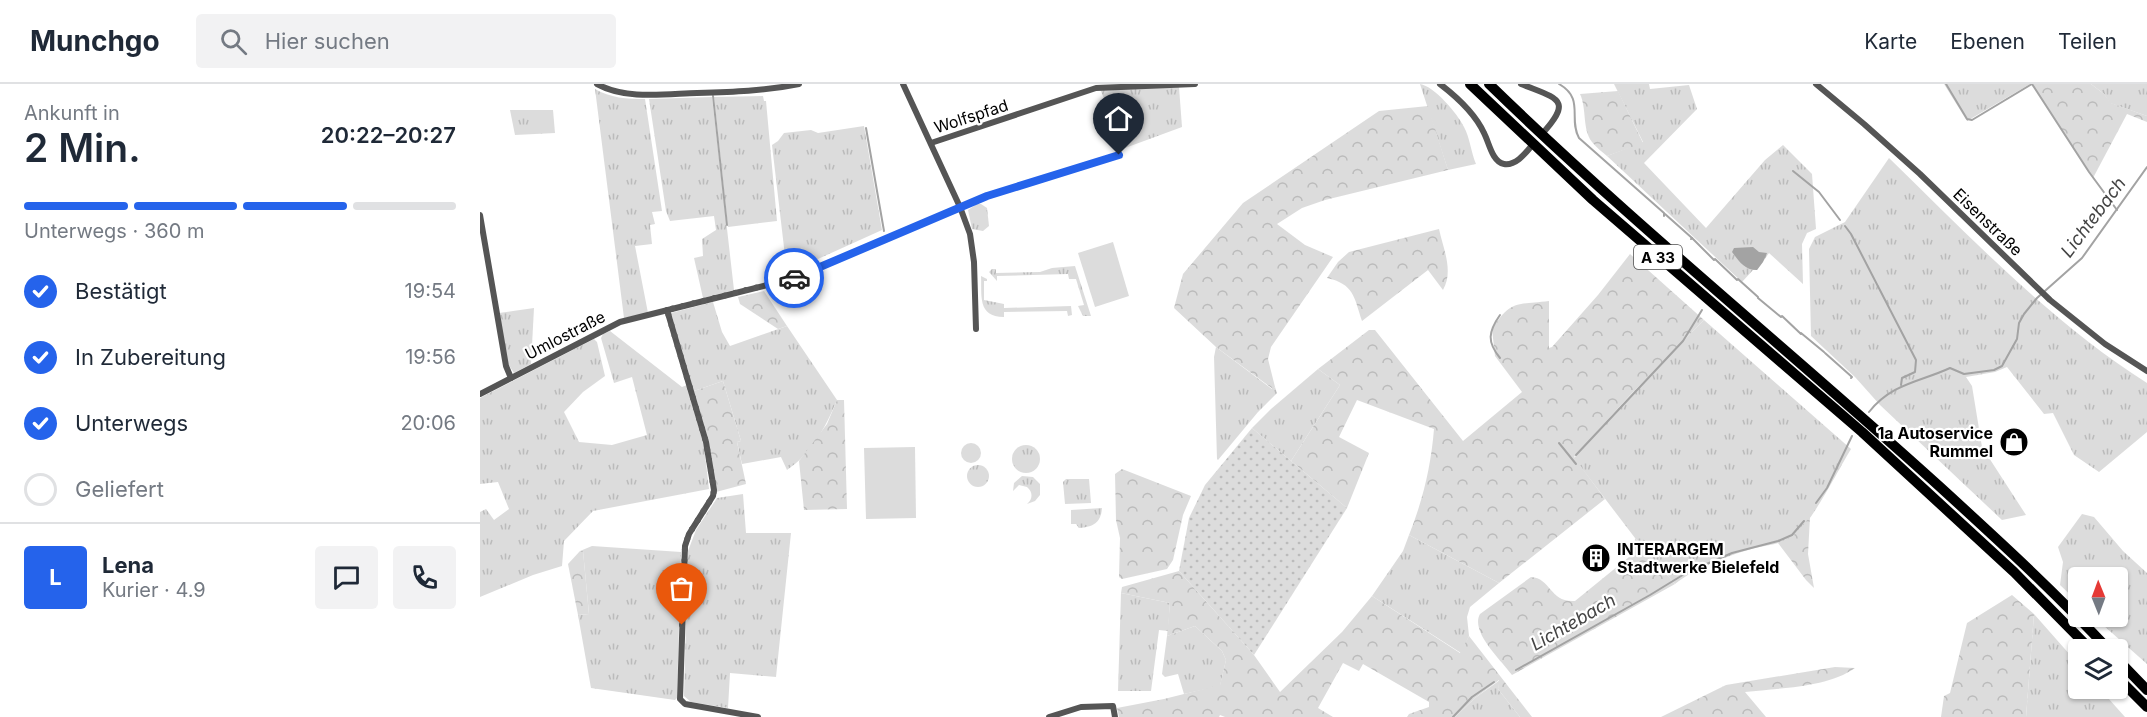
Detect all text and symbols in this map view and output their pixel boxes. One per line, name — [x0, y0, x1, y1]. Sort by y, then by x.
search box — [196, 14, 616, 68]
text: Munchgo — [30, 24, 160, 58]
icon: search — [217, 25, 250, 58]
text: Hier suchen — [265, 28, 390, 54]
text: Karte — [1864, 29, 1917, 54]
text: Ebenen — [1950, 29, 2025, 54]
text: Teilen — [2058, 29, 2117, 54]
pin — [1093, 93, 1144, 155]
street label: Wolfspfad — [931, 95, 1011, 137]
text: Ankunft in — [24, 101, 120, 125]
icon: home — [1102, 102, 1135, 135]
text: 20:22–20:27 — [321, 122, 456, 148]
text: 2 Min. — [24, 124, 141, 171]
water label: Lichtebach — [2056, 173, 2130, 261]
street label: Eisenstraße — [1949, 184, 2027, 260]
text: Unterwegs · 360 m — [24, 219, 204, 243]
road number: A 33 — [1634, 245, 1682, 269]
courier — [764, 248, 824, 308]
icon: car — [778, 262, 811, 295]
icon: check — [24, 275, 57, 308]
text: Bestätigt — [75, 278, 167, 304]
text: 19:54 — [405, 279, 456, 303]
street label: Umlostraße — [522, 306, 608, 364]
icon: check — [24, 341, 57, 374]
text: In Zubereitung — [75, 344, 226, 370]
text: 19:56 — [405, 345, 456, 369]
icon: check — [24, 407, 57, 440]
text: Unterwegs — [75, 410, 188, 436]
text: 20:06 — [400, 411, 456, 435]
place label: 1a Autoservice Rummel — [1877, 423, 1993, 461]
shop icon: 1a Autoservice Rummel — [1998, 426, 2030, 458]
text: Geliefert — [75, 476, 164, 502]
place label: INTERARGEM Stadtwerke Bielefeld — [1617, 539, 1779, 577]
building icon: INTERARGEM Stadtwerke Bielefeld — [1580, 542, 1612, 574]
button: chat — [315, 546, 378, 609]
button: phone — [393, 546, 456, 609]
text: Lena — [102, 552, 154, 578]
pin — [656, 563, 707, 625]
text: L — [49, 564, 62, 590]
north arrow — [2068, 567, 2128, 627]
map controls — [2068, 567, 2128, 699]
icon: bag — [665, 572, 698, 605]
text: Kurier · 4.9 — [102, 578, 206, 602]
water label: Lichtebach — [1527, 589, 1619, 655]
button: layers — [2068, 639, 2128, 699]

